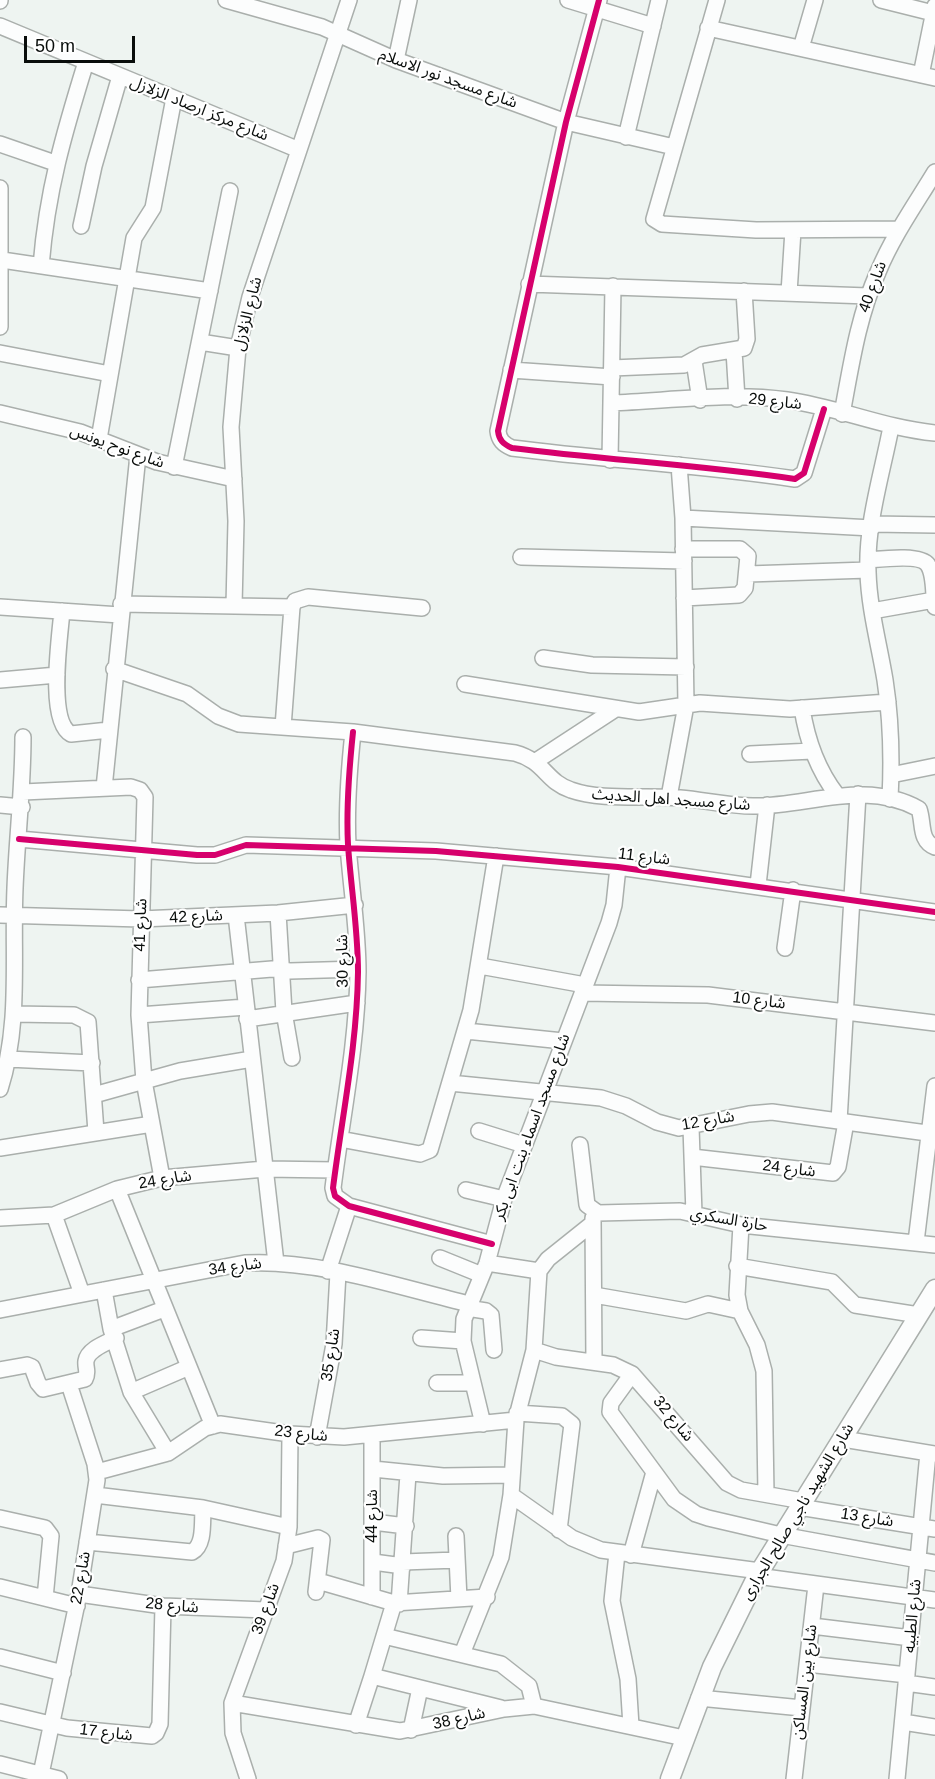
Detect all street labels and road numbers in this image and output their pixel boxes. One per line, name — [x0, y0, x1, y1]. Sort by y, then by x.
street label: شارع مسجد نور الاسلام — [376, 45, 520, 113]
street label: شارع مركز ارصاد الزلازل — [127, 72, 271, 146]
street label: شارع 40 — [855, 259, 891, 315]
street label: شارع الزلازل — [230, 275, 266, 353]
street label: شارع 29 — [747, 390, 803, 414]
street label: شارع نوح يونس — [67, 421, 167, 473]
street label: شارع مسجد اهل الحديث — [591, 785, 751, 815]
street label: شارع 11 — [617, 844, 671, 870]
street label: شارع 41 — [130, 898, 152, 952]
street label: شارع 42 — [169, 906, 223, 928]
street label: شارع 30 — [333, 934, 353, 988]
street label: شارع 10 — [731, 988, 787, 1014]
street label: شارع مسجد اسماء بنت ابى بكر — [489, 1031, 575, 1223]
street label: شارع 12 — [680, 1107, 736, 1135]
street label: شارع 24 — [761, 1156, 817, 1182]
street label: شارع 24 — [137, 1166, 193, 1194]
street label: حارة السكري — [689, 1204, 769, 1236]
street label: شارع 34 — [207, 1254, 263, 1280]
street label: شارع 35 — [317, 1327, 345, 1383]
street label: شارع 32 — [648, 1392, 698, 1446]
street label: شارع الشهيد ناجي صالح الجرارى — [738, 1420, 858, 1604]
street label: شارع 23 — [273, 1422, 329, 1446]
street label: شارع 44 — [363, 1489, 383, 1543]
street label: شارع 13 — [839, 1504, 895, 1532]
street label: شارع 22 — [67, 1550, 95, 1606]
street label: شارع الطبيه — [900, 1578, 926, 1654]
street label: شارع 39 — [248, 1581, 284, 1637]
street label: شارع 28 — [145, 1594, 199, 1618]
street label: شارع بين المساكن — [788, 1623, 822, 1741]
street label: شارع 38 — [431, 1704, 487, 1734]
street label: شارع 17 — [78, 1720, 134, 1746]

